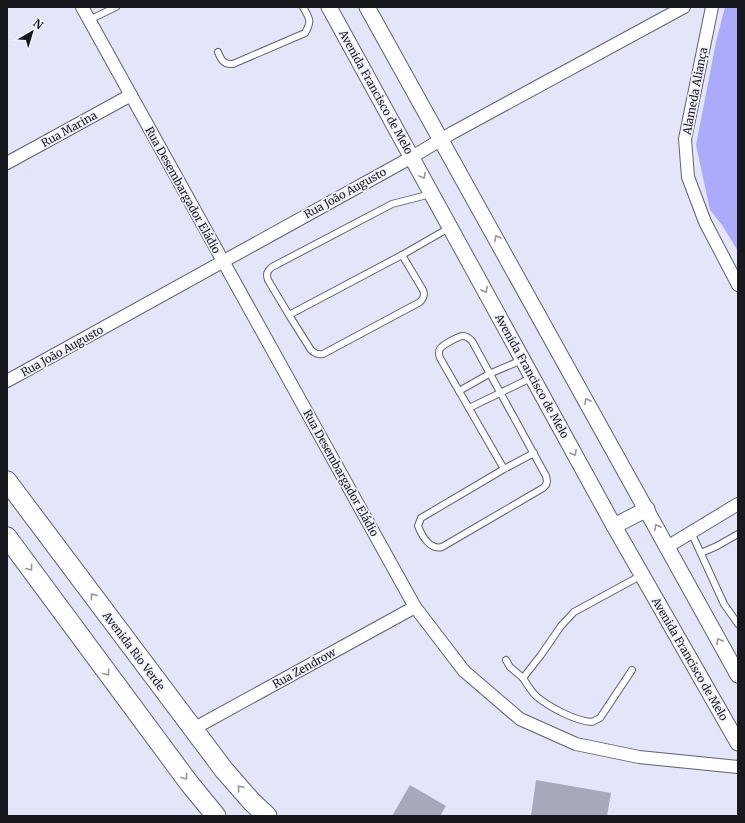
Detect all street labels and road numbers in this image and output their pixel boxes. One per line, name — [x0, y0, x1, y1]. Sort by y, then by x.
street label: Avenida Francisco de Melo — [336, 27, 416, 157]
street label: Alameda Aliança — [679, 46, 710, 137]
street label: Rua Marina — [39, 108, 99, 150]
street label: Rua Desembargador Eládio — [142, 124, 224, 256]
street label: Rua João Augusto — [301, 164, 389, 221]
street label: Avenida Francisco de Melo — [492, 311, 572, 441]
street label: Rua João Augusto — [18, 322, 106, 379]
street label: Rua Desembargador Eládio — [300, 407, 382, 539]
street label: Avenida Francisco de Melo — [648, 594, 731, 724]
street label: Avenida Rio Verde — [99, 608, 168, 693]
street label: Rua Zendrow — [270, 645, 339, 691]

